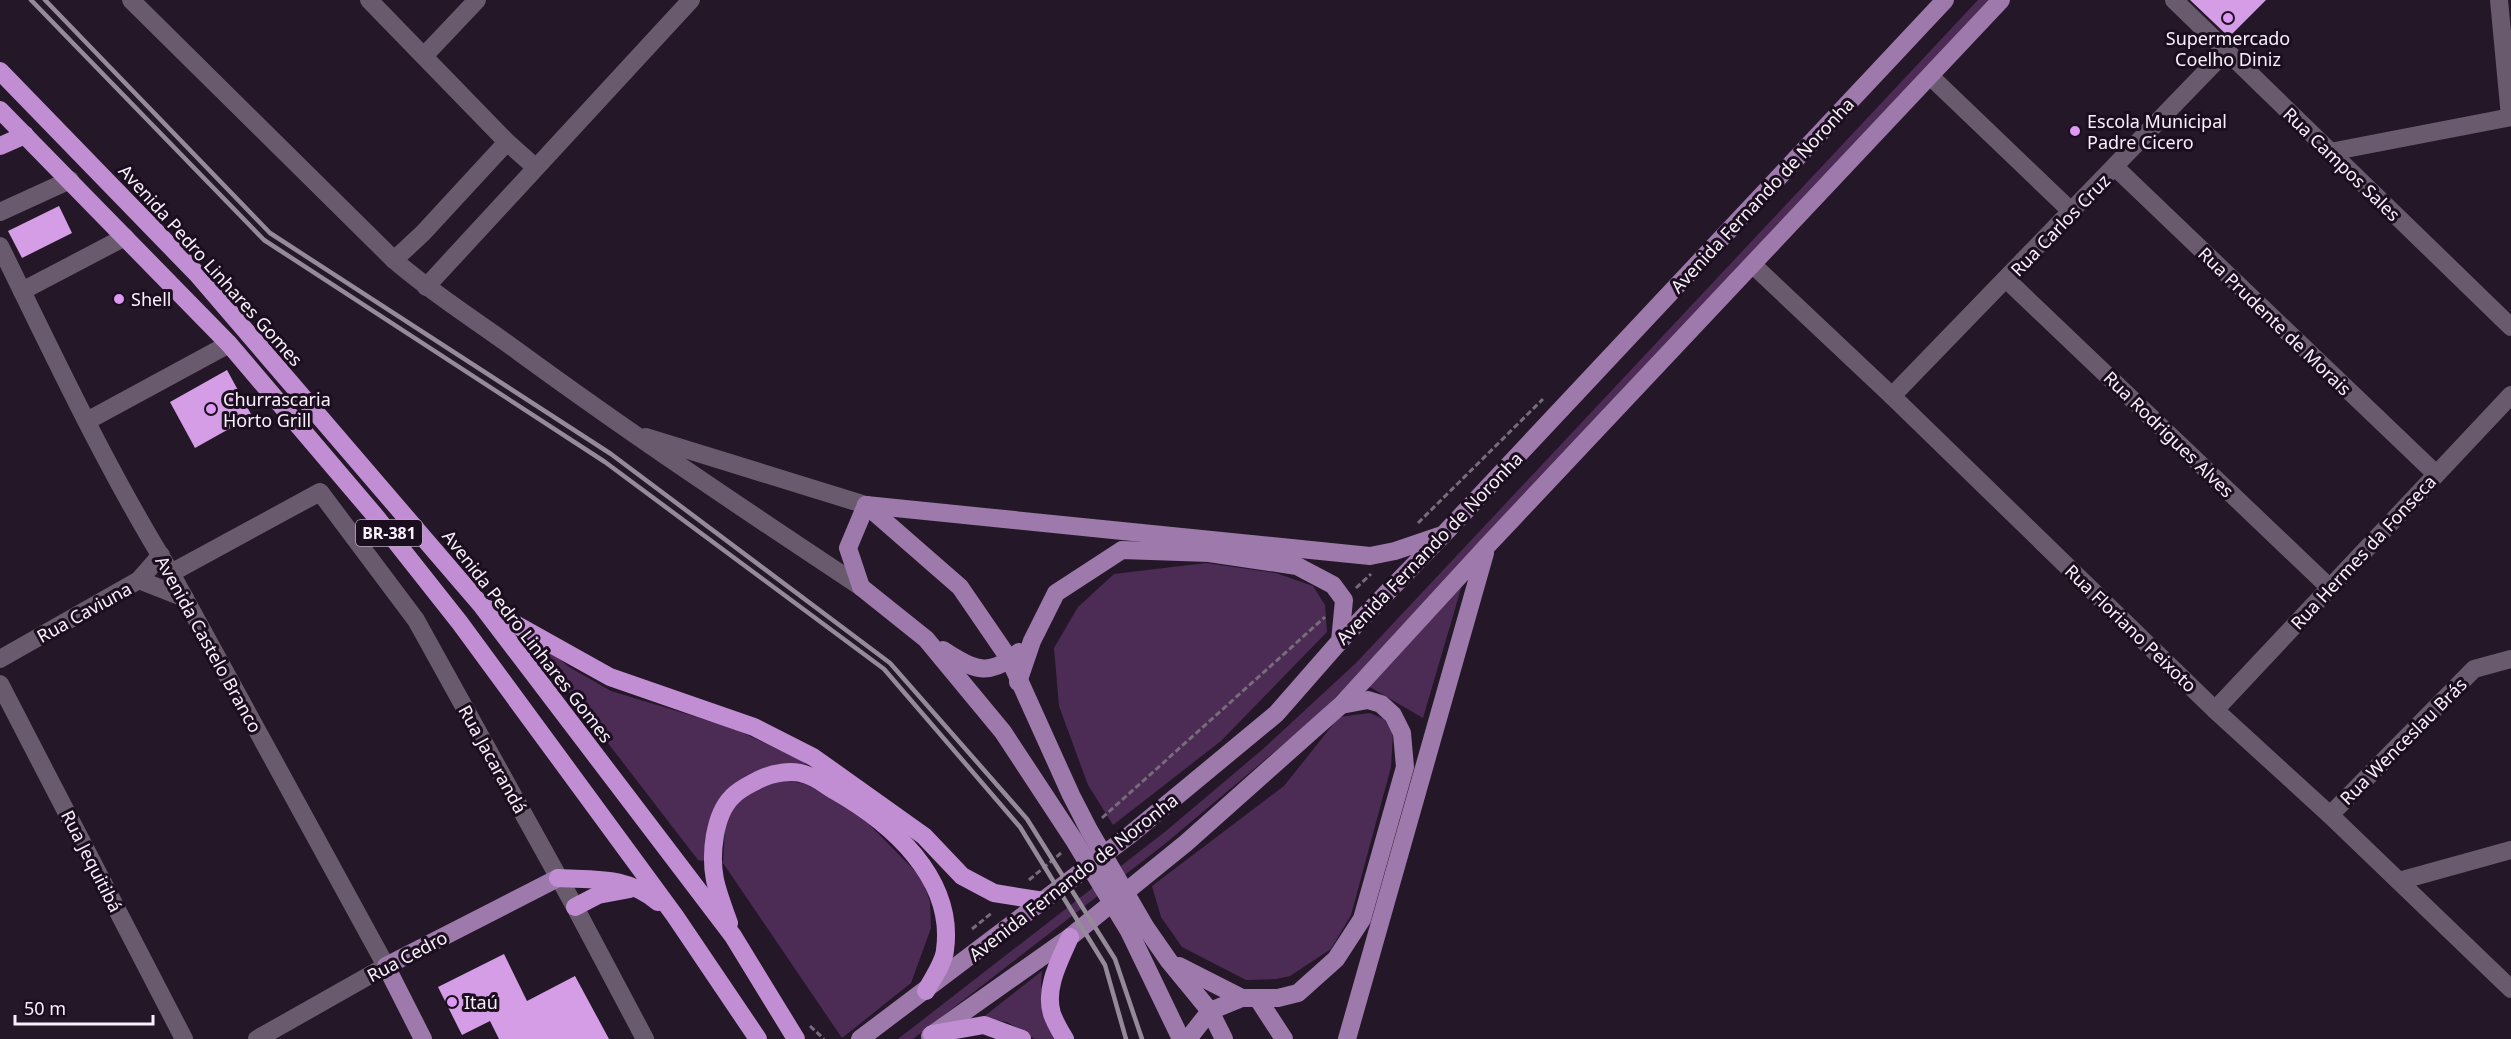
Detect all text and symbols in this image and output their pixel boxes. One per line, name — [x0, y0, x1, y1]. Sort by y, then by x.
marker: Supermercado Coelho Diniz — [2221, 11, 2235, 25]
place label: Supermercado Coelho Diniz — [2166, 26, 2290, 71]
street label: Avenida Fernando de Noronha — [1665, 92, 1859, 298]
street label: Rua Campos Sales — [2278, 102, 2406, 226]
place label: Escola Municipal Padre Cicero — [2087, 109, 2227, 154]
marker: Escola Municipal Padre Cicero — [2068, 124, 2082, 138]
street label: Avenida Pedro Linhares Gomes — [114, 159, 308, 371]
street label: Rua Carlos Cruz — [2005, 169, 2115, 281]
street label: Rua Prudente de Morais — [2193, 242, 2357, 400]
place label: Shell — [131, 287, 171, 311]
marker: Shell — [112, 292, 126, 306]
street label: Rua Rodrigues Alves — [2099, 366, 2239, 502]
place label: Churrascaria Horto Grill — [223, 387, 331, 432]
marker: Churrascaria Horto Grill — [204, 402, 218, 416]
street label: Avenida Fernando de Noronha — [1330, 446, 1528, 650]
street label: Rua Hermes da Fonseca — [2285, 470, 2441, 634]
road number: BR-381 — [356, 520, 422, 546]
street label: Avenida Pedro Linhares Gomes — [437, 525, 619, 747]
street label: Avenida Castelo Branco — [150, 551, 268, 737]
street label: Rua Floriano Peixoto — [2060, 559, 2202, 697]
street label: Rua Caviuna — [32, 576, 136, 648]
street label: Rua Wenceslau Brás — [2334, 672, 2472, 810]
street label: Rua Jacarandá — [453, 701, 533, 817]
street label: Avenida Fernando de Noronha — [964, 788, 1182, 966]
street label: Rua Jequitibá — [56, 806, 128, 916]
street label: Rua Cedro — [363, 925, 451, 987]
scale bar — [15, 988, 153, 1026]
place label: Itaú — [464, 990, 498, 1014]
marker: Itaú — [445, 995, 459, 1009]
text: 50 m — [24, 996, 66, 1020]

